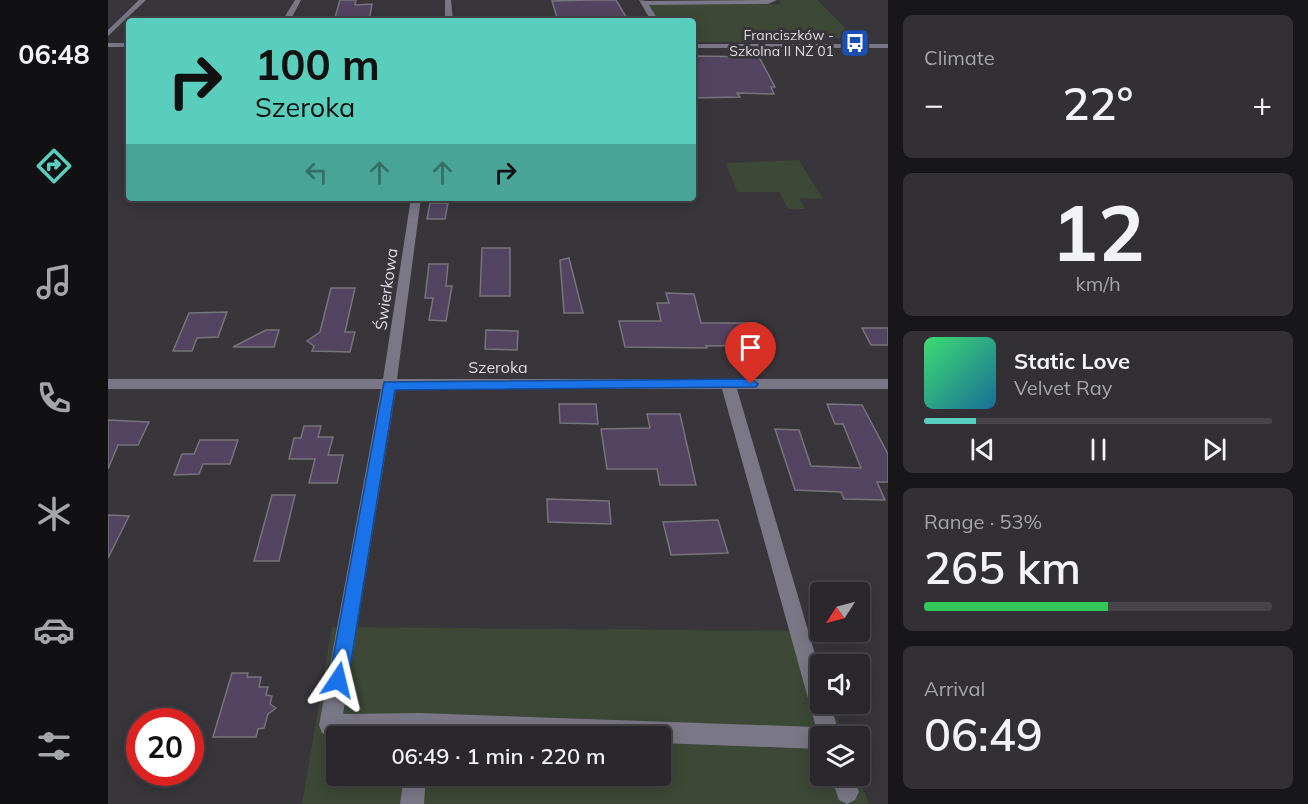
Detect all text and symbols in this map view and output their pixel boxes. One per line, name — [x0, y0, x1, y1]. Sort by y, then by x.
place label: Franciszków - Szkolna II NŻ 01 — [729, 26, 834, 60]
bus stop icon: Franciszków - Szkolna II NŻ 01 — [839, 27, 871, 59]
text: 06:48 — [18, 37, 90, 71]
text: 100 m — [255, 38, 380, 91]
icon: right — [156, 42, 234, 120]
text: Climate — [924, 45, 995, 70]
text: 22° — [1063, 75, 1133, 131]
text: − — [924, 83, 944, 124]
text: + — [1252, 83, 1272, 124]
text: Szeroka — [255, 90, 355, 124]
icon: directions — [33, 145, 75, 187]
icon: left — [300, 156, 333, 189]
icon: ahead — [363, 156, 396, 189]
icon: ahead — [426, 156, 459, 189]
icon: right — [489, 156, 522, 189]
text: 12 — [1051, 183, 1145, 281]
street label: Świerkowa — [370, 247, 402, 331]
icon: music — [33, 261, 75, 303]
text: km/h — [1075, 271, 1121, 296]
pin — [725, 322, 776, 384]
icon: arrive — [734, 331, 767, 364]
text: Static Love — [1014, 347, 1130, 375]
street label: Szeroka — [468, 357, 528, 377]
text: Velvet Ray — [1014, 375, 1112, 400]
icon: phone — [33, 377, 75, 419]
icon: previous — [966, 433, 999, 466]
icon: pause — [1082, 433, 1115, 466]
icon: next — [1198, 433, 1231, 466]
icon: climate — [33, 493, 75, 535]
text: Range · 53% — [924, 509, 1042, 534]
text: 265 km — [924, 539, 1081, 595]
north arrow — [810, 582, 870, 642]
map controls — [810, 582, 870, 786]
icon: car — [33, 609, 75, 651]
position arrow — [306, 648, 370, 712]
button: sound — [810, 654, 870, 714]
text: Arrival — [924, 676, 985, 701]
text: 06:49 — [924, 706, 1043, 762]
speed limit sign: 20 — [126, 708, 204, 786]
icon: filters — [33, 725, 75, 767]
button: layers — [810, 726, 870, 786]
text: 06:49 · 1 min · 220 m — [391, 742, 606, 770]

